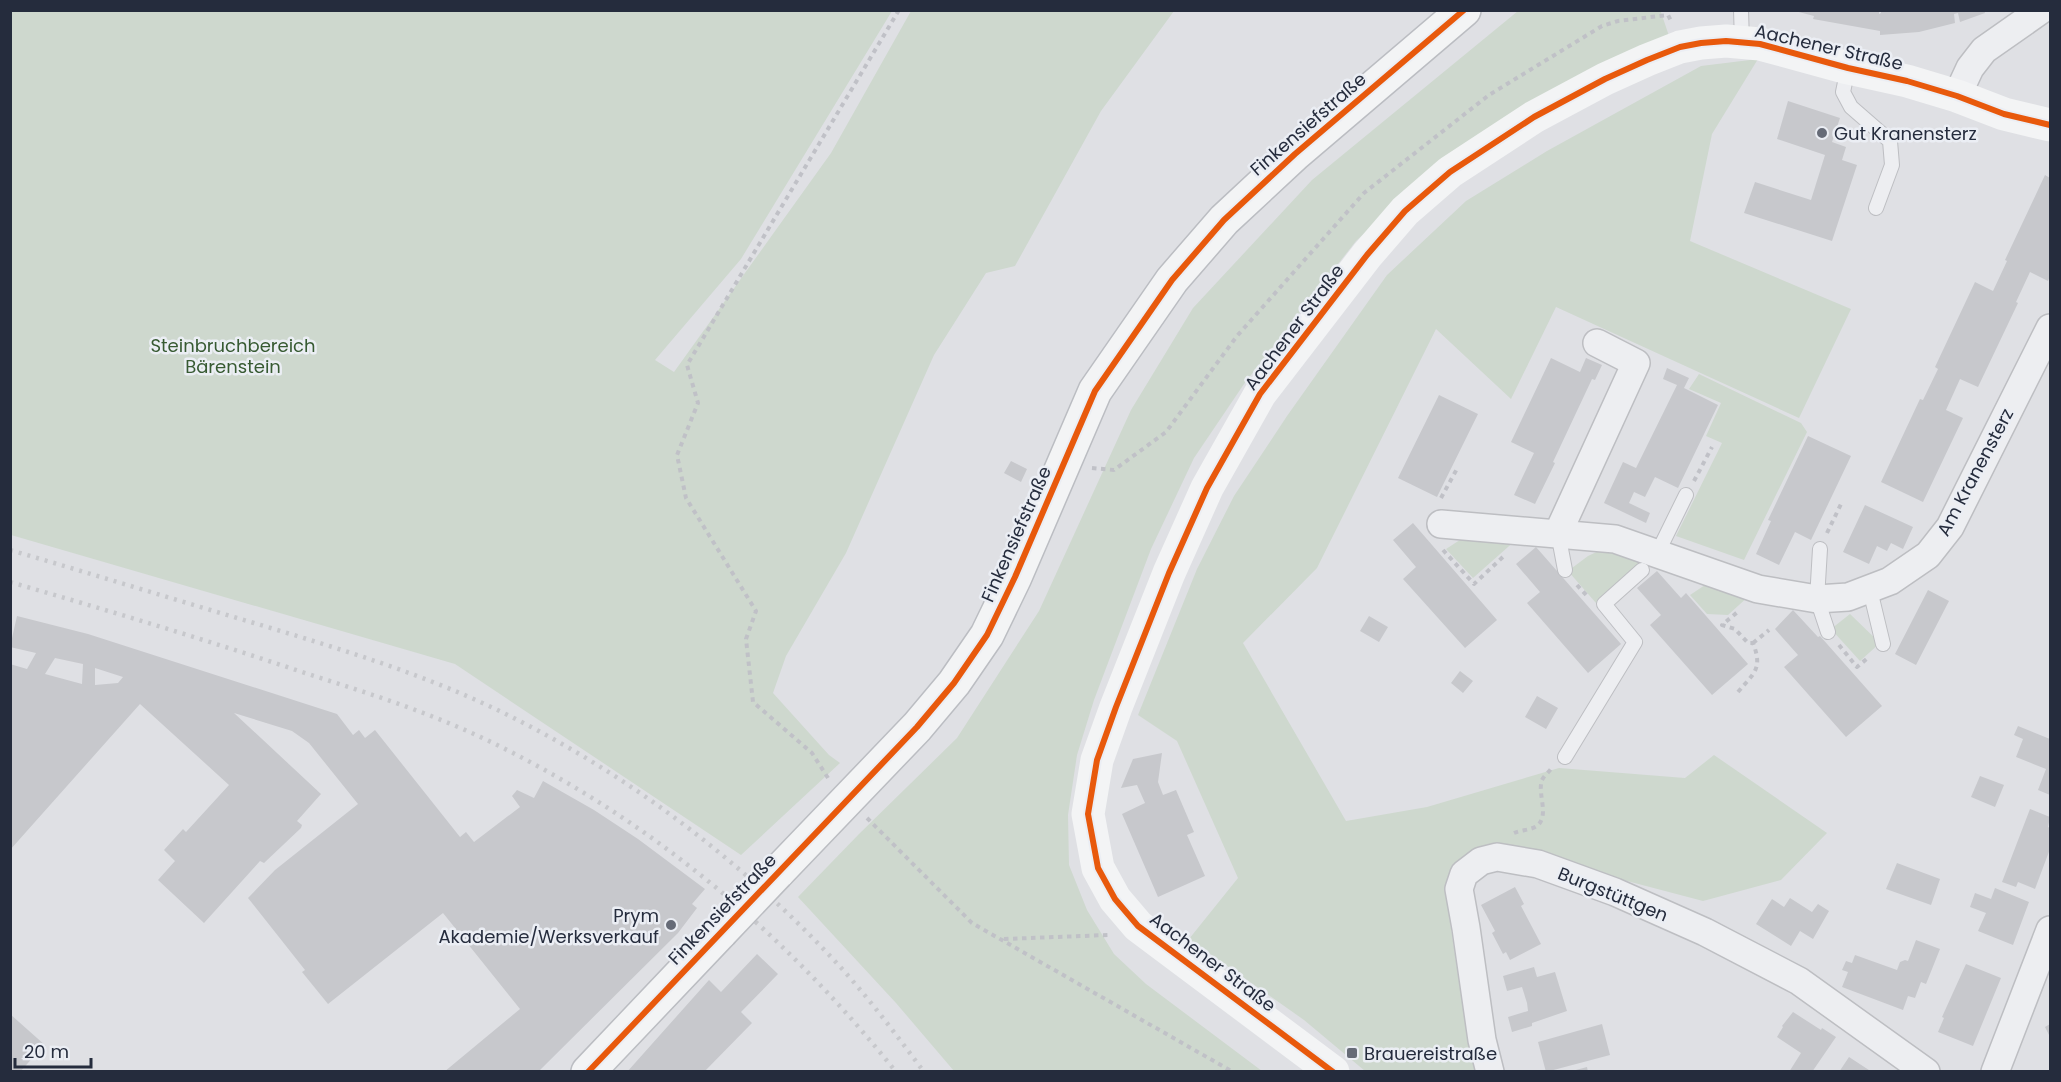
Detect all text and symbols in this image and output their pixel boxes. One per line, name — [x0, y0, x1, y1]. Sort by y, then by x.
street label: Aachener Straße — [1752, 18, 1906, 76]
street label: Finkensiefstraße — [1245, 67, 1371, 181]
place label: Gut Kranensterz — [1834, 121, 1977, 146]
marker: Gut Kranensterz — [1815, 126, 1829, 140]
street label: Aachener Straße — [1238, 259, 1350, 395]
park label: Steinbruchbereich Bärenstein — [150, 333, 316, 379]
street label: Am Kranensterz — [1931, 404, 2019, 540]
street label: Finkensiefstraße — [975, 462, 1057, 606]
street label: Finkensiefstraße — [662, 848, 782, 970]
street label: Burgstüttgen — [1554, 861, 1672, 927]
place label: Prym Akademie/Werksverkauf — [438, 903, 659, 949]
street label: Aachener Straße — [1145, 906, 1281, 1018]
marker: Prym Akademie/Werksverkauf — [664, 918, 678, 932]
scale bar — [15, 1031, 92, 1069]
text: 20 m — [24, 1039, 69, 1064]
place label: Brauereistraße — [1364, 1041, 1497, 1066]
marker: Brauereistraße — [1345, 1046, 1359, 1060]

